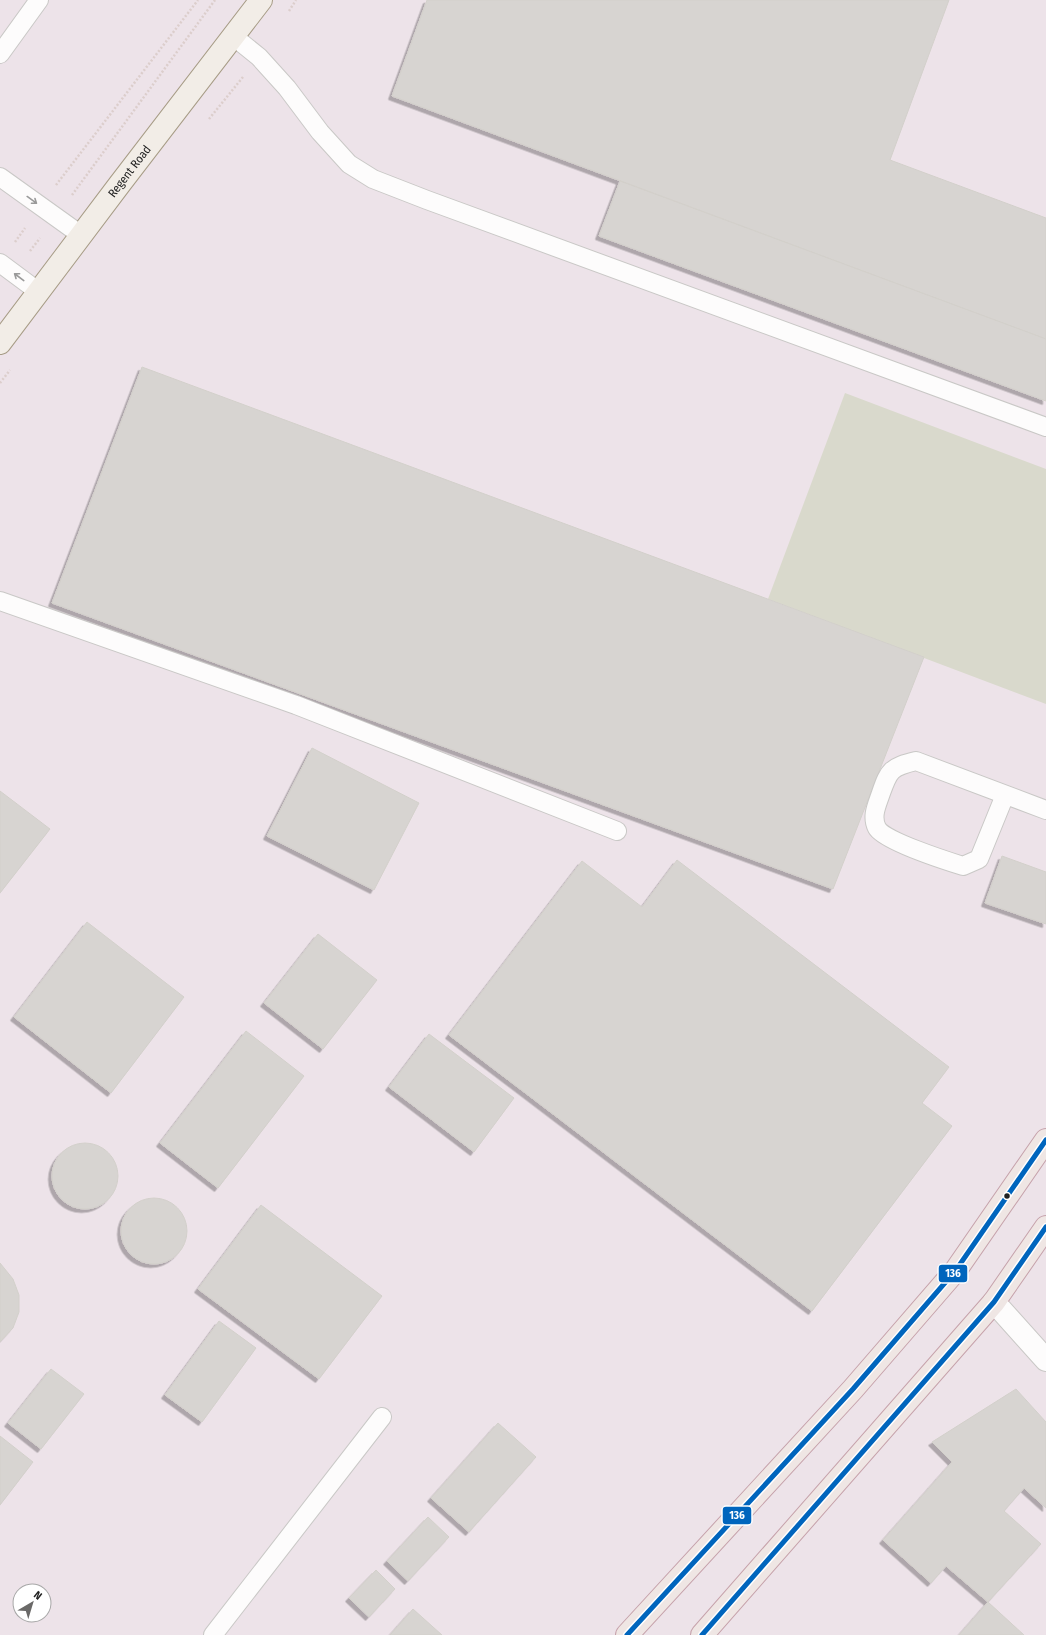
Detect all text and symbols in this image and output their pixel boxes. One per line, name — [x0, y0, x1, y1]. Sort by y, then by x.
street label: Regent Road — [105, 143, 154, 200]
one-way arrow — [26, 195, 37, 204]
one-way arrow — [14, 273, 25, 282]
unlabelled marker — [1002, 1191, 1012, 1201]
line badge: 136 — [938, 1264, 968, 1283]
text: 136 — [945, 1267, 961, 1280]
line badge: 136 — [722, 1506, 752, 1525]
text: 136 — [729, 1509, 745, 1522]
north arrow — [12, 1583, 52, 1623]
text: N — [31, 1588, 44, 1603]

